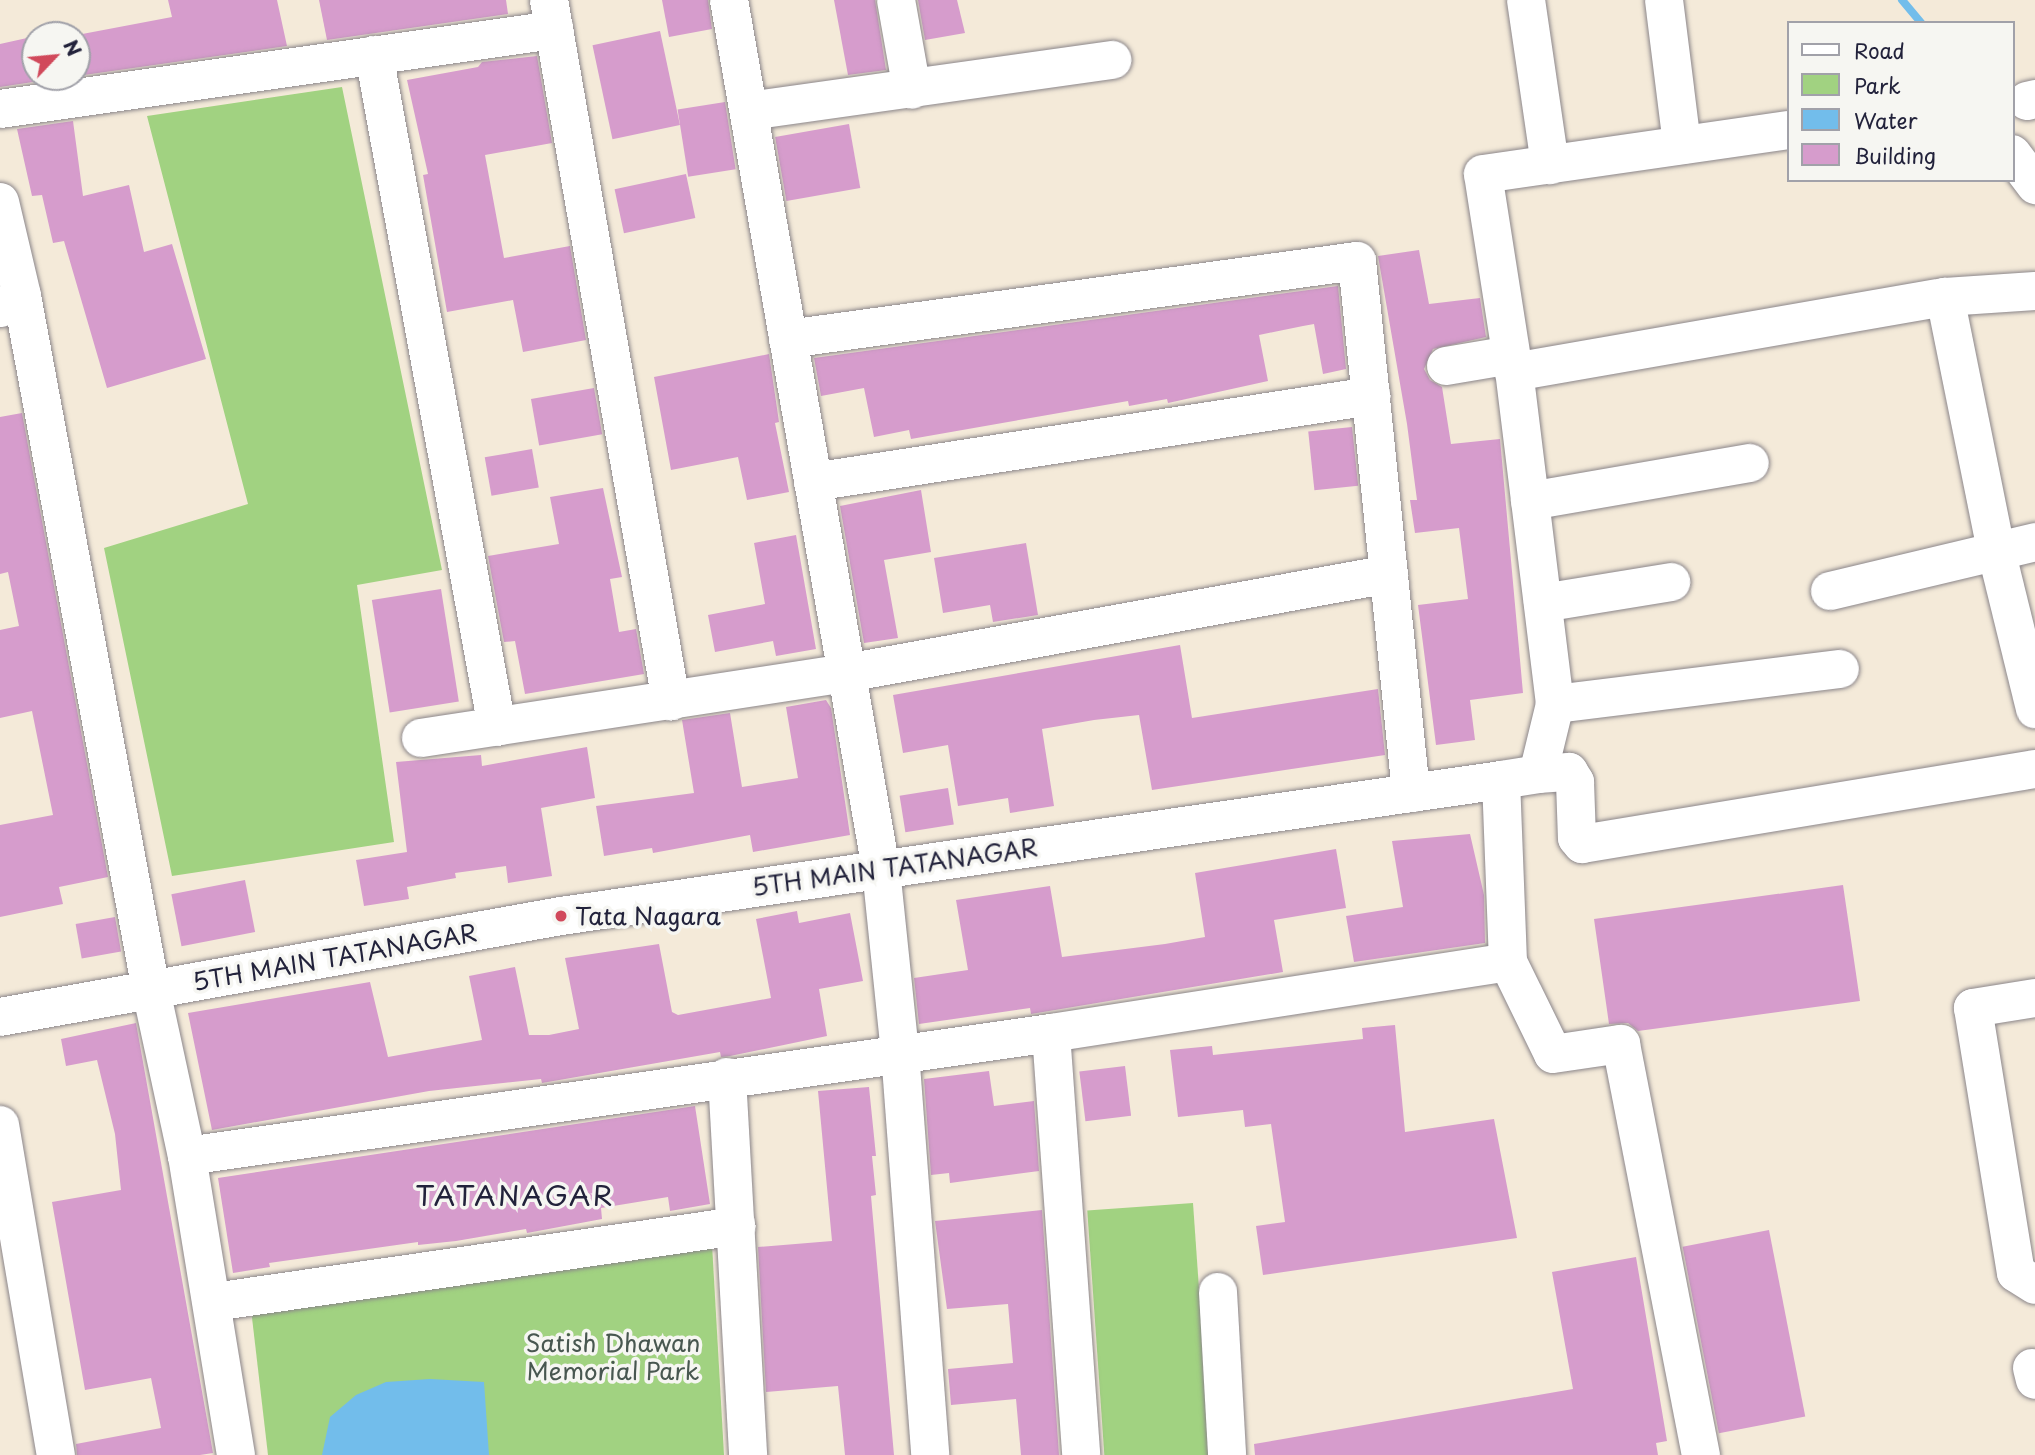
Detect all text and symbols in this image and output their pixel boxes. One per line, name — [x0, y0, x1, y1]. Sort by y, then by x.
north arrow — [21, 21, 91, 91]
legend — [1786, 21, 2014, 182]
text: Road — [1854, 34, 1905, 66]
text: N — [57, 35, 89, 61]
text: Park — [1854, 69, 1901, 101]
text: Water — [1854, 104, 1917, 136]
text: Building — [1854, 139, 1936, 171]
street label: 5TH MAIN TATANAGAR — [750, 833, 1040, 901]
place label: Tata Nagara — [575, 902, 723, 930]
marker: Tata Nagara — [553, 908, 569, 924]
street label: 5TH MAIN TATANAGAR — [190, 918, 480, 996]
district label: TATANAGAR — [416, 1178, 614, 1212]
park label: Satish Dhawan Memorial Park — [526, 1329, 700, 1385]

